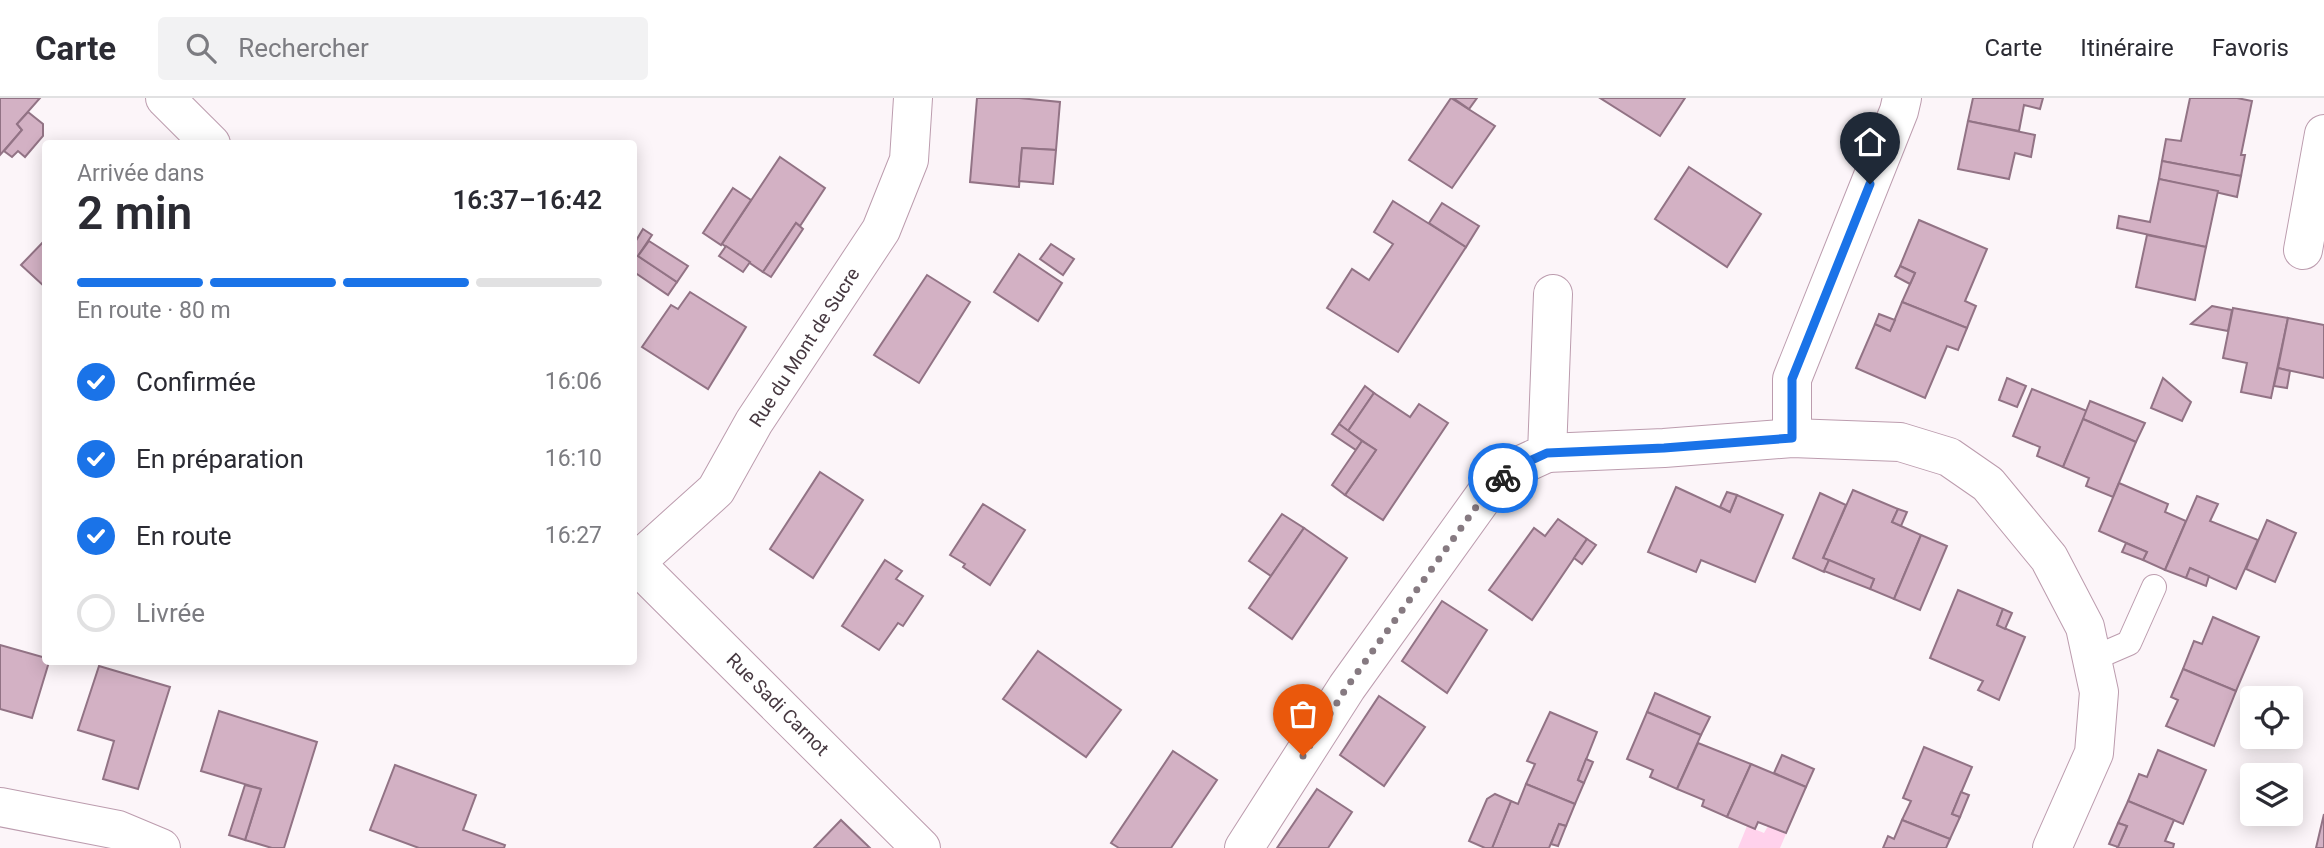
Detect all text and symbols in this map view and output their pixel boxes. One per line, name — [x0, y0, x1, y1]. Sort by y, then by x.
search box — [158, 17, 648, 80]
text: Carte — [35, 29, 116, 68]
icon: search — [182, 29, 220, 67]
text: Rechercher — [238, 33, 369, 63]
text: Carte — [1984, 34, 2042, 62]
text: Itinéraire — [2080, 34, 2174, 62]
text: Favoris — [2212, 34, 2289, 62]
pin — [1840, 112, 1900, 184]
icon: home — [1851, 123, 1889, 161]
text: Arrivée dans — [77, 160, 204, 187]
text: 16:37–16:42 — [452, 185, 602, 215]
text: 2 min — [77, 186, 192, 240]
street label: Rue du Mont de Sucre — [744, 263, 865, 431]
text: En route · 80 m — [77, 297, 231, 324]
icon: check — [77, 363, 115, 401]
text: Confirmée — [136, 367, 256, 397]
text: 16:06 — [545, 368, 602, 395]
icon: check — [77, 440, 115, 478]
courier — [1468, 443, 1538, 513]
text: En préparation — [136, 444, 304, 474]
text: 16:10 — [545, 445, 602, 472]
icon: bike — [1484, 459, 1522, 497]
icon: check — [77, 517, 115, 555]
text: En route — [136, 521, 232, 551]
text: 16:27 — [545, 522, 602, 549]
text: Livrée — [136, 598, 205, 628]
street label: Rue Sadi Carnot — [722, 648, 834, 760]
pin — [1273, 684, 1333, 756]
map controls — [2240, 686, 2303, 826]
button: locate — [2240, 686, 2303, 749]
icon: bag — [1284, 695, 1322, 733]
button: layers — [2240, 763, 2303, 826]

